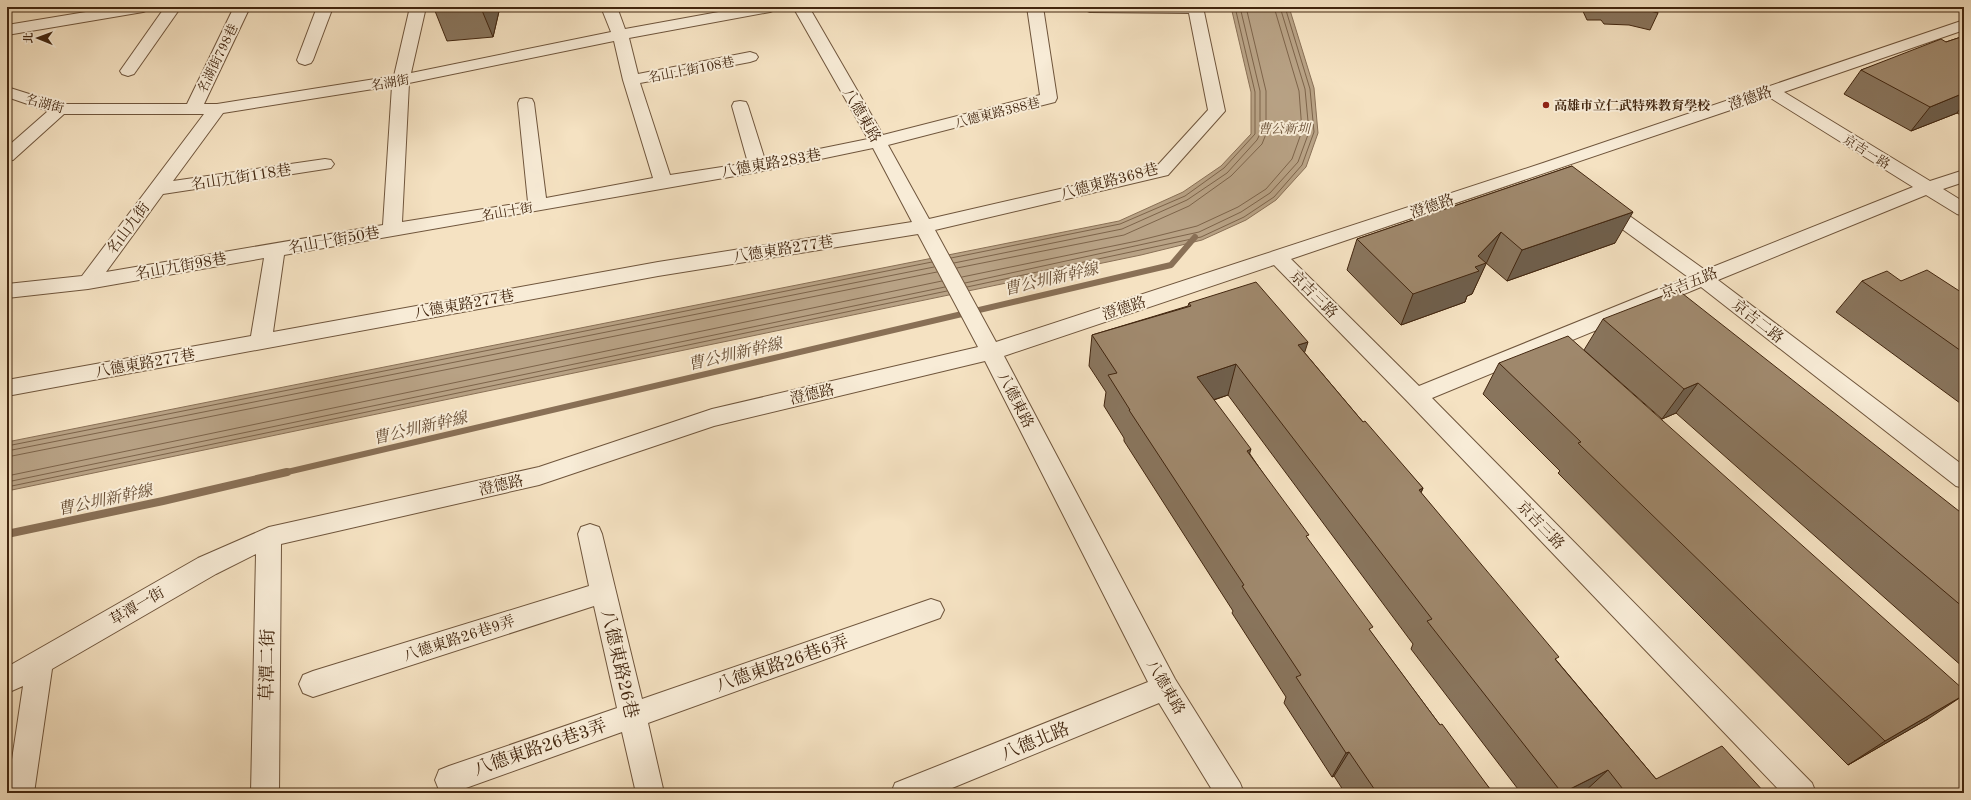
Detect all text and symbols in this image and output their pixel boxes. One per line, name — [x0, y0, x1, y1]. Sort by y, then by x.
north arrow — [18, 18, 58, 58]
street label: 名湖街798巷 — [195, 22, 241, 95]
text: 北 — [22, 32, 35, 43]
street label: 名山十街108巷 — [647, 55, 736, 85]
street label: 名湖街 — [370, 73, 411, 93]
street label: 澄德路 — [1726, 83, 1774, 114]
street label: 八德東路 — [839, 85, 884, 145]
street label: 名湖街 — [24, 92, 65, 116]
street label: 八德東路388巷 — [953, 96, 1041, 130]
place label: 高雄市立仁武特殊教育學校 — [1554, 98, 1710, 113]
marker: 高雄市立仁武特殊教育學校 — [1541, 100, 1551, 110]
water label: 曹公新圳 — [1258, 122, 1312, 136]
street label: 京吉一路 — [1841, 131, 1893, 172]
street label: 八德東路283巷 — [720, 146, 822, 181]
street label: 八德東路368巷 — [1058, 160, 1160, 203]
street label: 名山九街118巷 — [190, 161, 292, 194]
street label: 澄德路 — [1408, 191, 1456, 222]
street label: 名山九街 — [104, 199, 153, 257]
street label: 名山十街 — [480, 201, 534, 223]
street label: 名山十街50巷 — [287, 224, 381, 257]
street label: 八德東路277巷 — [732, 233, 834, 266]
street label: 名山九街98巷 — [134, 250, 228, 283]
water label: 曹公圳新幹線 — [1002, 259, 1102, 299]
street label: 京吉五路 — [1658, 264, 1720, 303]
street label: 京吉三路 — [1286, 267, 1341, 322]
street label: 八德東路277巷 — [413, 287, 515, 322]
street label: 澄德路 — [1100, 293, 1148, 324]
street label: 京吉二路 — [1729, 296, 1787, 347]
water label: 曹公圳新幹線 — [686, 334, 786, 374]
street label: 八德東路277巷 — [94, 346, 196, 381]
street label: 八德東路 — [994, 370, 1037, 431]
street label: 澄德路 — [788, 381, 836, 408]
water label: 曹公圳新幹線 — [371, 408, 471, 448]
street label: 澄德路 — [477, 472, 525, 499]
water label: 曹公圳新幹線 — [56, 481, 156, 519]
street label: 京吉三路 — [1514, 498, 1568, 553]
street label: 草潭一街 — [107, 584, 167, 629]
street label: 八德東路26巷 — [598, 608, 642, 720]
street label: 八德東路26巷9弄 — [401, 612, 517, 664]
street label: 草潭二街 — [256, 629, 278, 701]
street label: 八德東路26巷6弄 — [713, 631, 851, 695]
street label: 八德東路 — [1143, 657, 1188, 717]
street label: 八德東路26巷3弄 — [471, 715, 609, 779]
street label: 八德北路 — [998, 718, 1072, 764]

